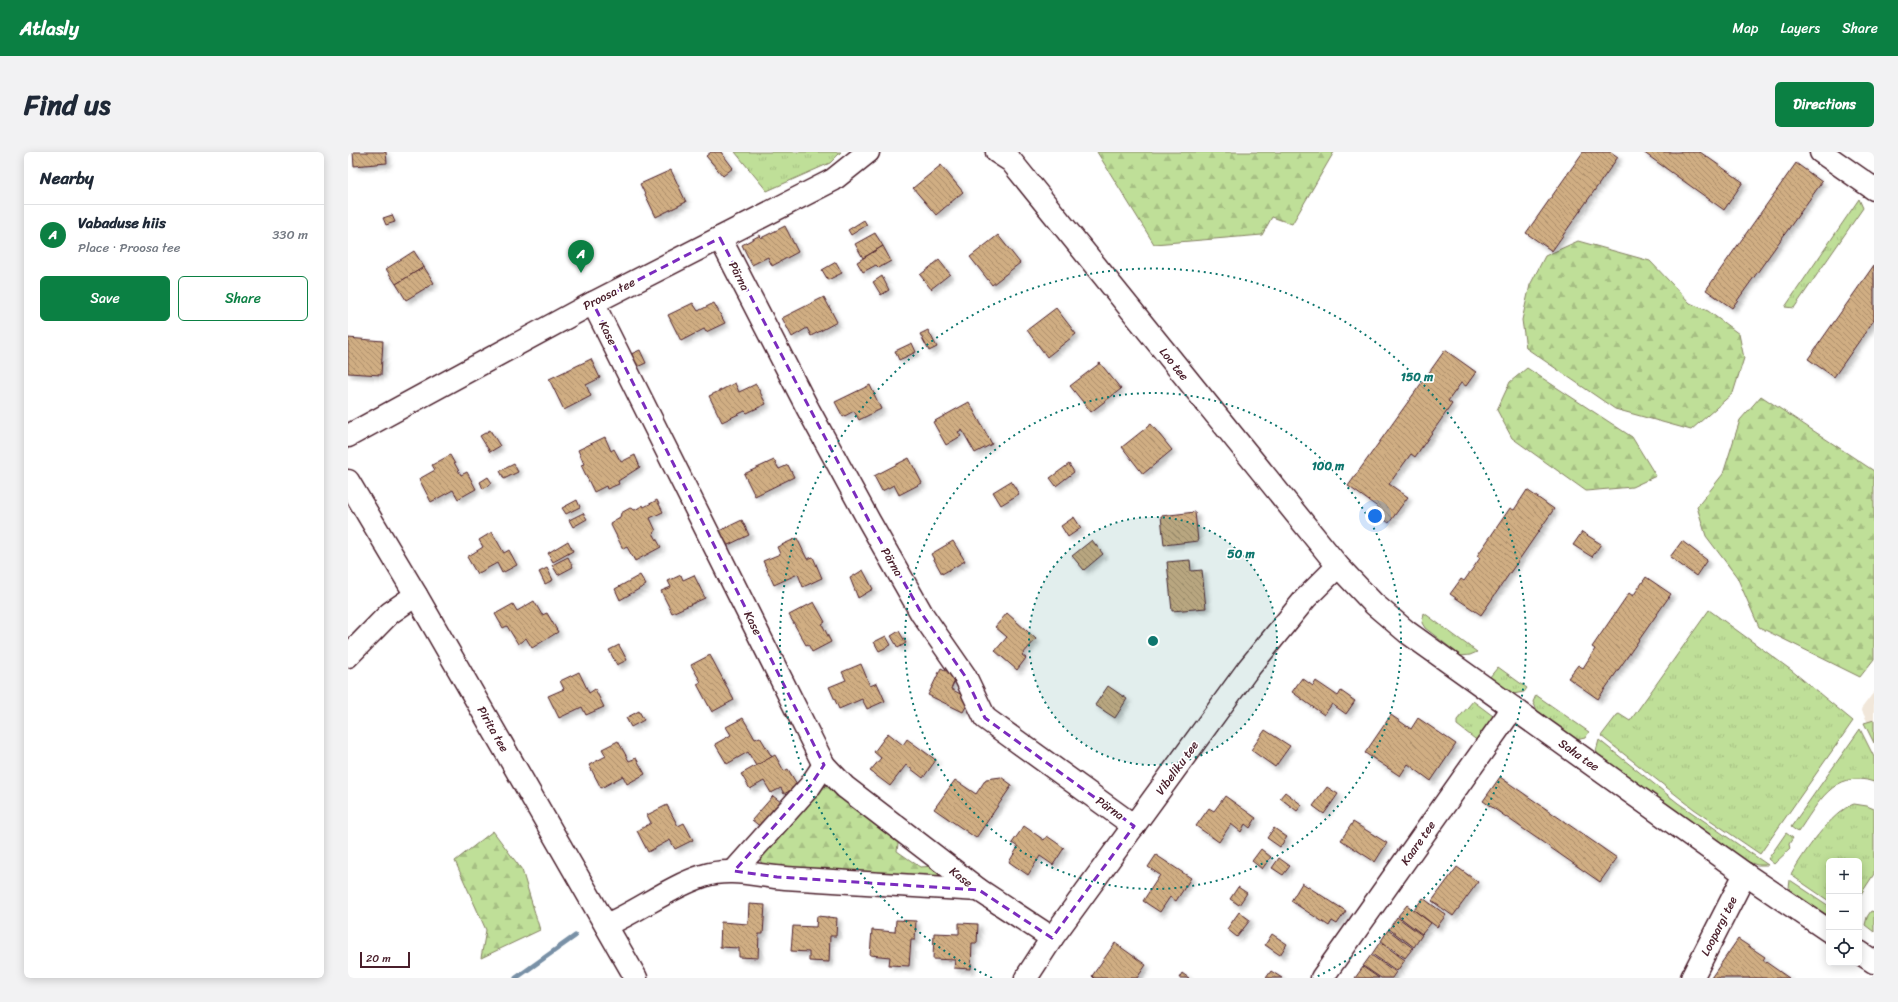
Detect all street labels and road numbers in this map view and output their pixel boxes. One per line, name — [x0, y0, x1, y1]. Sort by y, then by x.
street label: Pärna — [722, 257, 756, 295]
street label: Proosa tee — [579, 271, 639, 317]
street label: Kase — [593, 317, 623, 349]
street label: Loo tee — [1153, 342, 1195, 386]
street label: Pärna — [875, 543, 909, 581]
street label: Kase — [738, 607, 768, 639]
street label: Pirita tee — [471, 702, 515, 756]
street label: Saha tee — [1554, 733, 1604, 777]
street label: Vibeliku tee — [1150, 736, 1205, 800]
street label: Pärna — [1091, 790, 1129, 826]
street label: Kaare tee — [1394, 816, 1442, 870]
street label: Kase — [944, 861, 978, 893]
street label: Loopargi tee — [1695, 892, 1744, 960]

